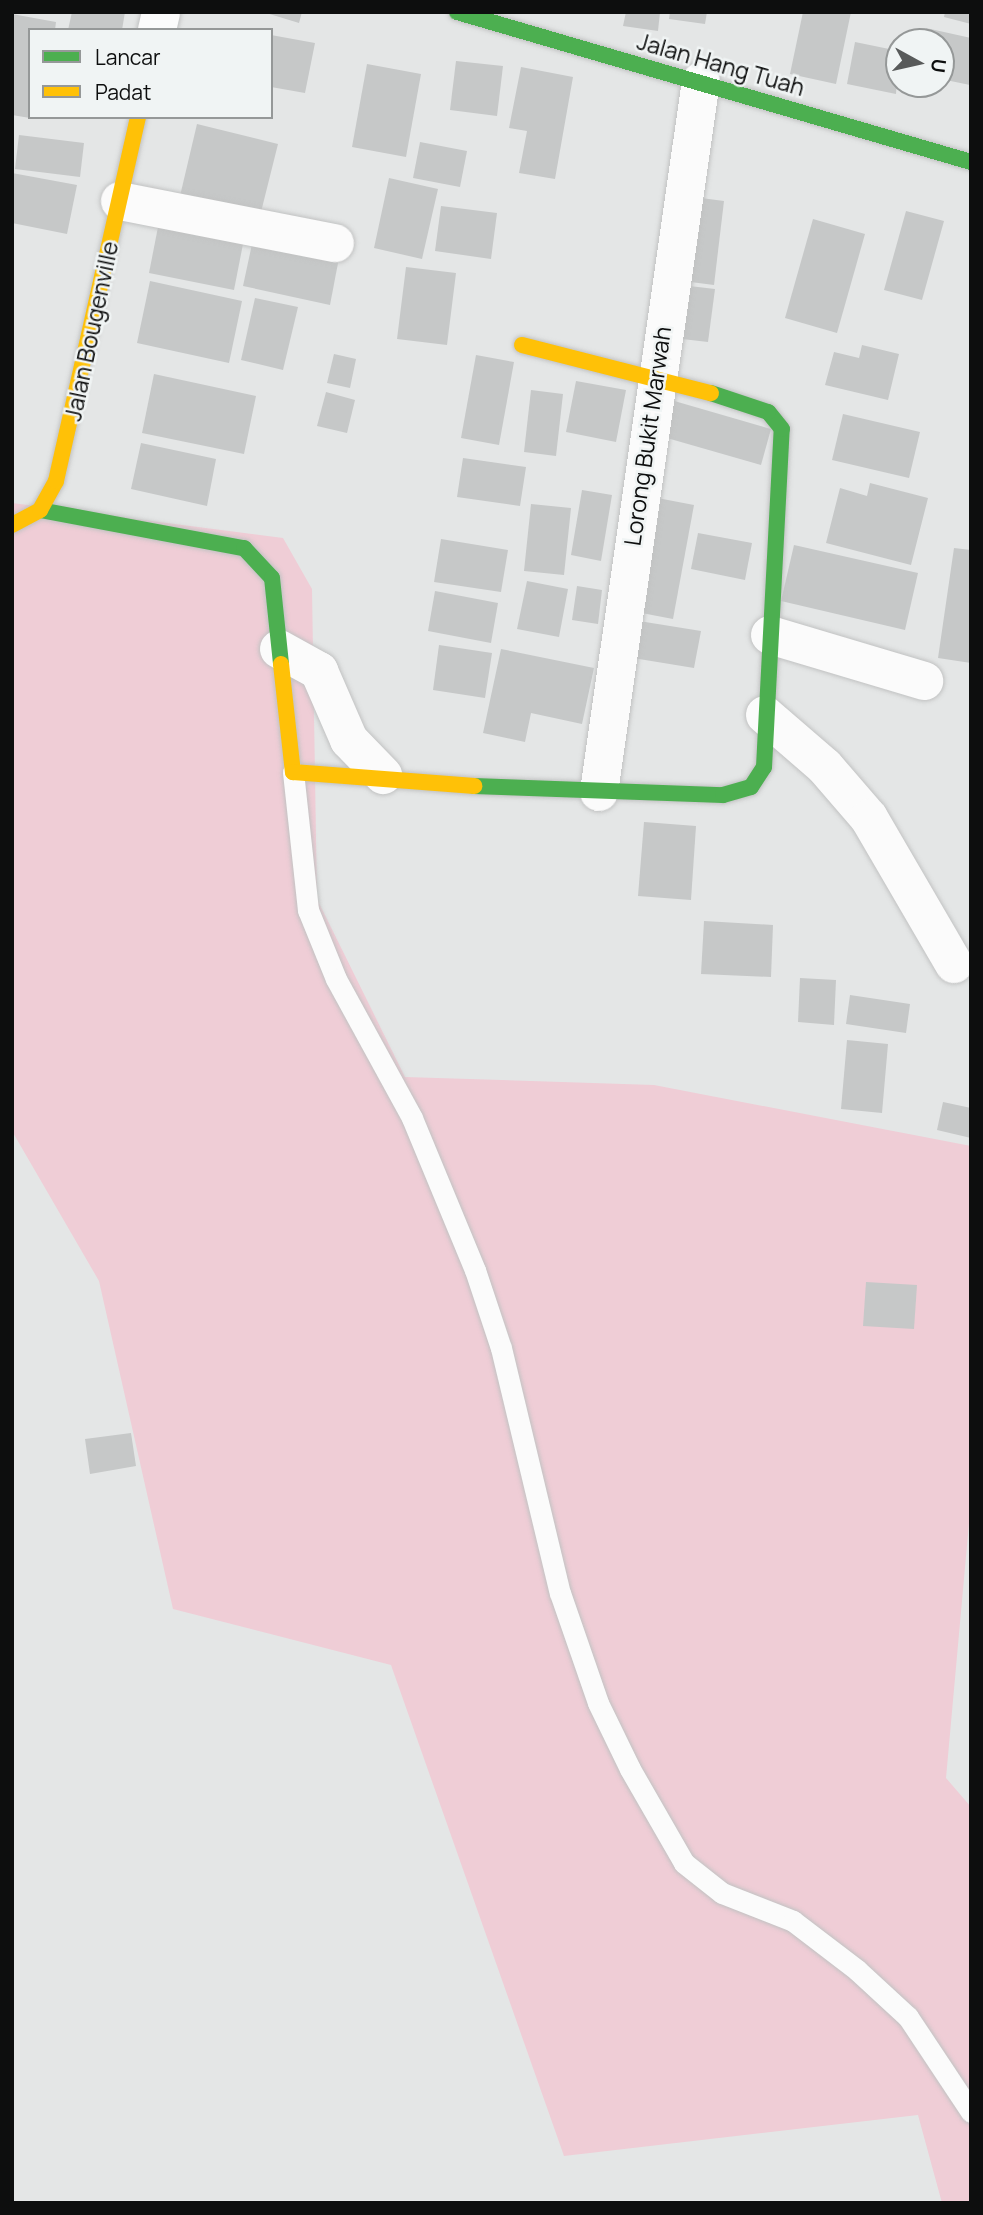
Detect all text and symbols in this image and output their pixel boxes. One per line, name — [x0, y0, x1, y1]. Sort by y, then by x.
street label: Jalan Hang Tuah — [634, 27, 808, 101]
legend — [28, 28, 273, 119]
north arrow — [885, 28, 955, 98]
text: Lancar — [95, 43, 161, 71]
text: U — [925, 57, 953, 74]
text: Padat — [95, 78, 151, 106]
street label: Jalan Bougenville — [58, 239, 124, 423]
street label: Lorong Bukit Marwah — [618, 325, 676, 547]

